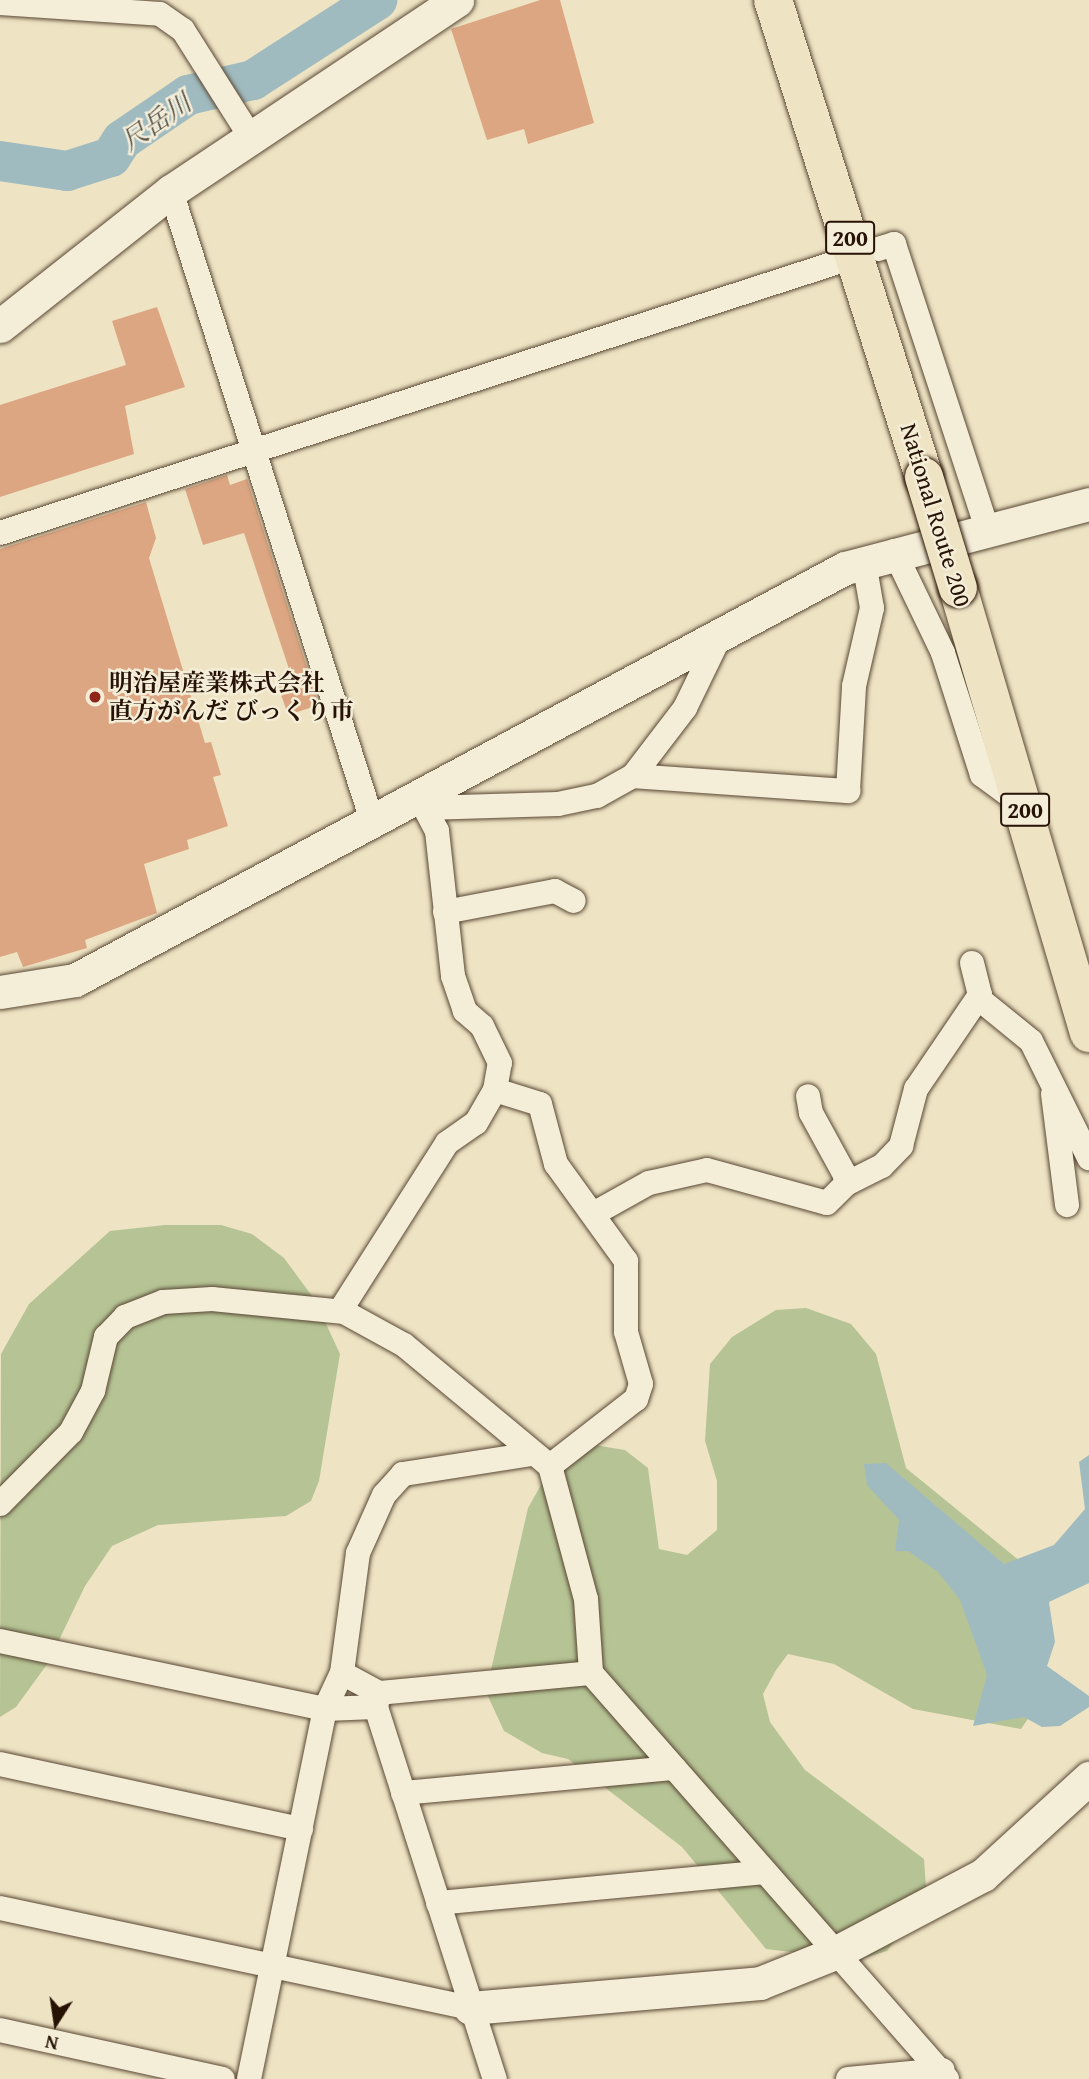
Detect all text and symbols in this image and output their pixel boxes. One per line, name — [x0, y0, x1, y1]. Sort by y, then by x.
water label: 尺岳川 — [115, 87, 197, 157]
road number: 200 — [824, 218, 876, 258]
street label: National Route 200 — [894, 420, 978, 610]
place label: 明治屋産業株式会社 直方がんだ びっくり市 — [109, 669, 354, 725]
marker: 明治屋産業株式会社 直方がんだ びっくり市 — [87, 689, 103, 705]
road number: 200 — [999, 790, 1051, 830]
north arrow — [21, 1988, 91, 2058]
text: N — [43, 2029, 61, 2059]

